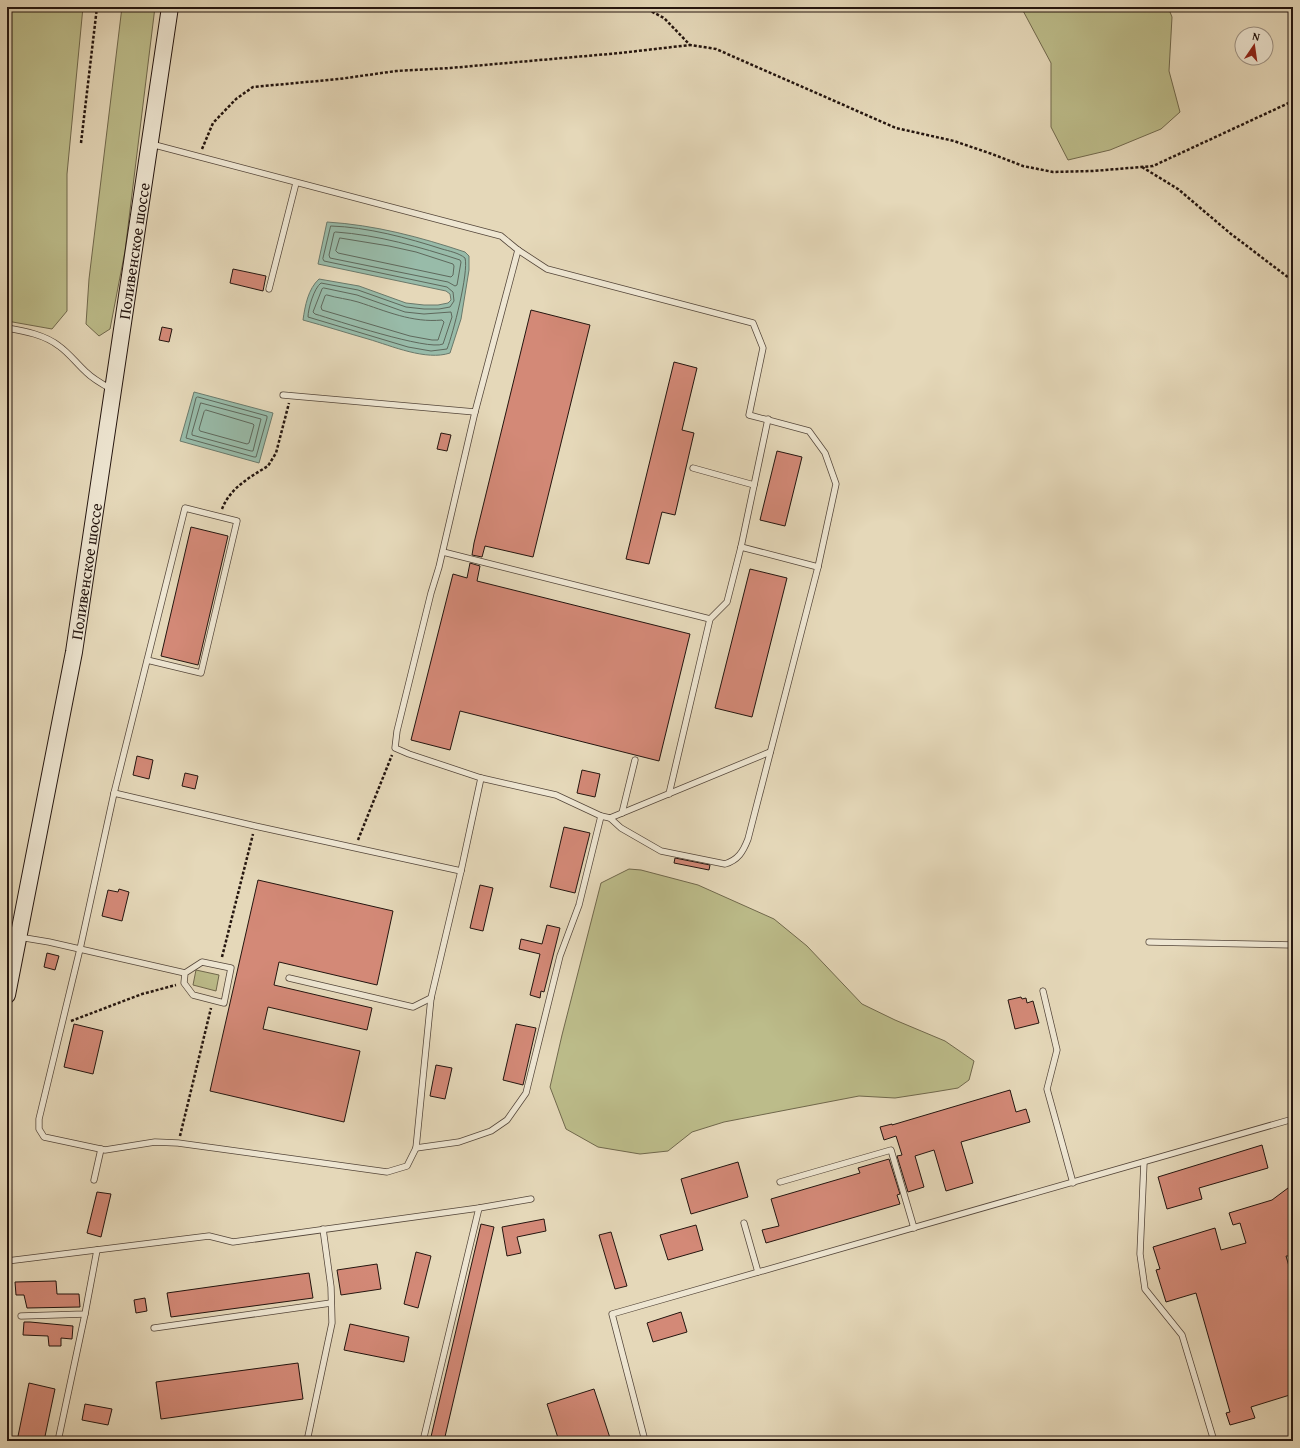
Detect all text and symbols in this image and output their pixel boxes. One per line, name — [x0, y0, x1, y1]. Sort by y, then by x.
north arrow — [1234, 26, 1274, 66]
text: N — [1251, 28, 1262, 45]
street label: Поливенское шоссе — [112, 181, 156, 321]
street label: Поливенское шоссе — [64, 501, 108, 641]

